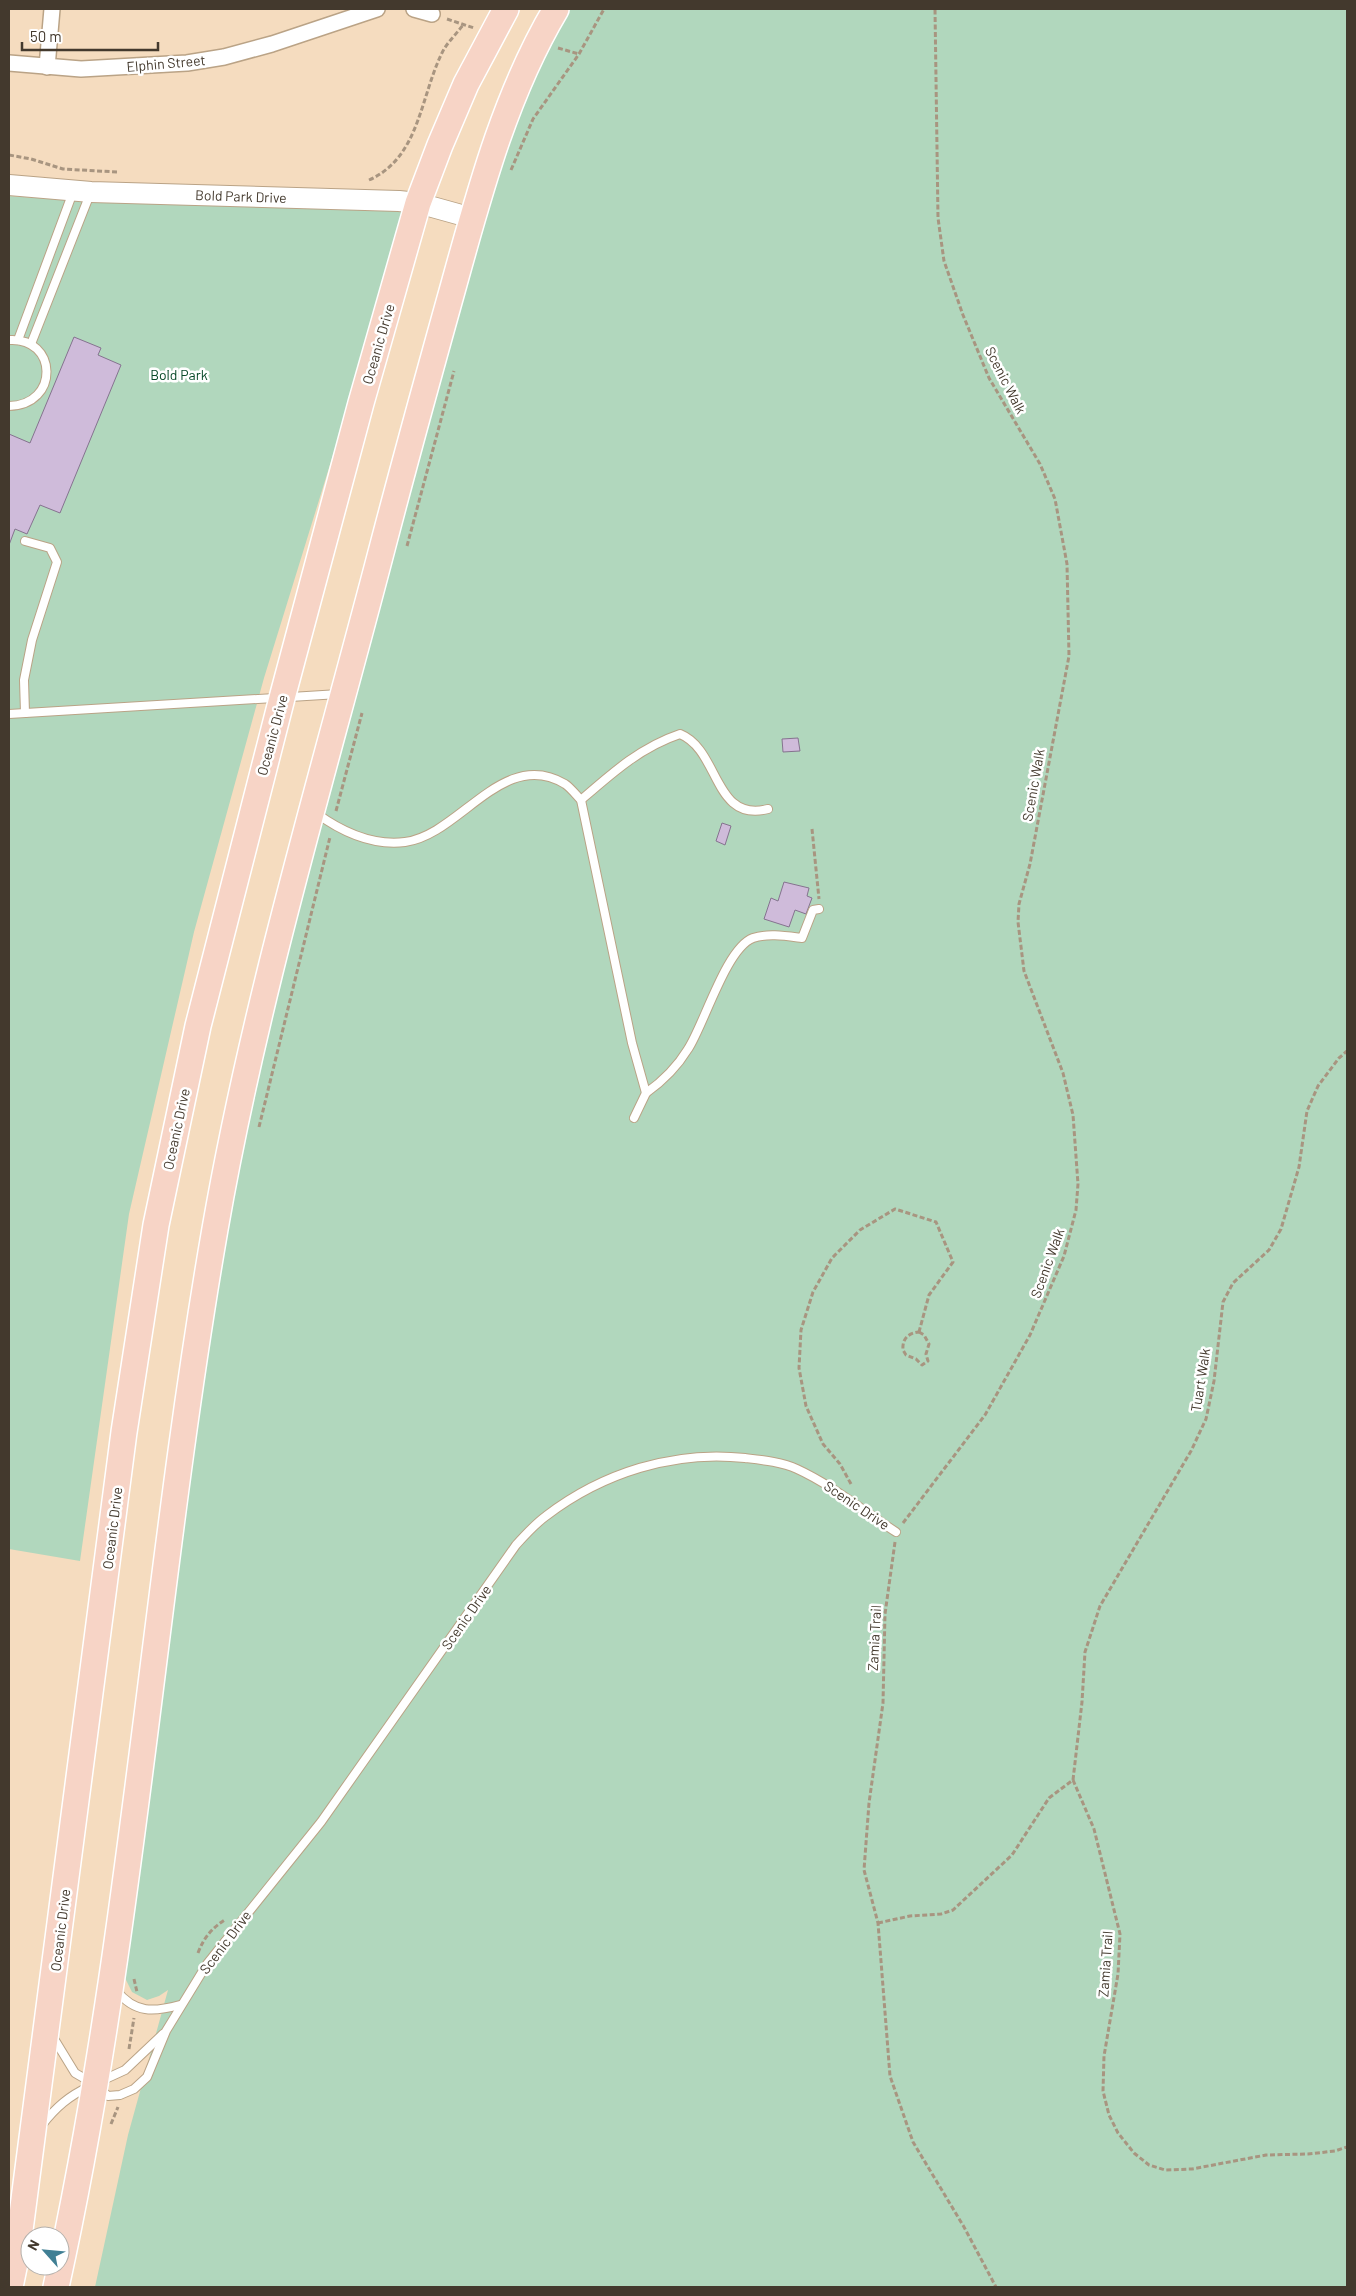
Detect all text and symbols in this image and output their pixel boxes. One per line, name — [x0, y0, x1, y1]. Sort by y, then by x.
scale bar — [22, 20, 159, 52]
text: 50 m — [30, 27, 62, 45]
street label: Elphin Street — [126, 51, 206, 75]
street label: Bold Park Drive — [195, 186, 287, 206]
street label: Oceanic Drive — [358, 302, 398, 386]
street label: Scenic Walk — [982, 344, 1030, 416]
park label: Bold Park — [150, 366, 208, 383]
street label: Oceanic Drive — [253, 693, 291, 777]
street label: Scenic Walk — [1018, 748, 1048, 822]
street label: Oceanic Drive — [159, 1087, 193, 1171]
street label: Scenic Walk — [1027, 1226, 1067, 1300]
street label: Tuart Walk — [1187, 1347, 1213, 1413]
street label: Scenic Drive — [821, 1477, 893, 1533]
street label: Oceanic Drive — [99, 1486, 125, 1570]
street label: Scenic Drive — [437, 1581, 495, 1653]
street label: Zamia Trail — [864, 1605, 884, 1671]
street label: Oceanic Drive — [47, 1888, 73, 1972]
street label: Scenic Drive — [196, 1907, 254, 1977]
street label: Zamia Trail — [1094, 1930, 1116, 1998]
north arrow — [20, 2226, 70, 2276]
text: N — [23, 2237, 43, 2253]

